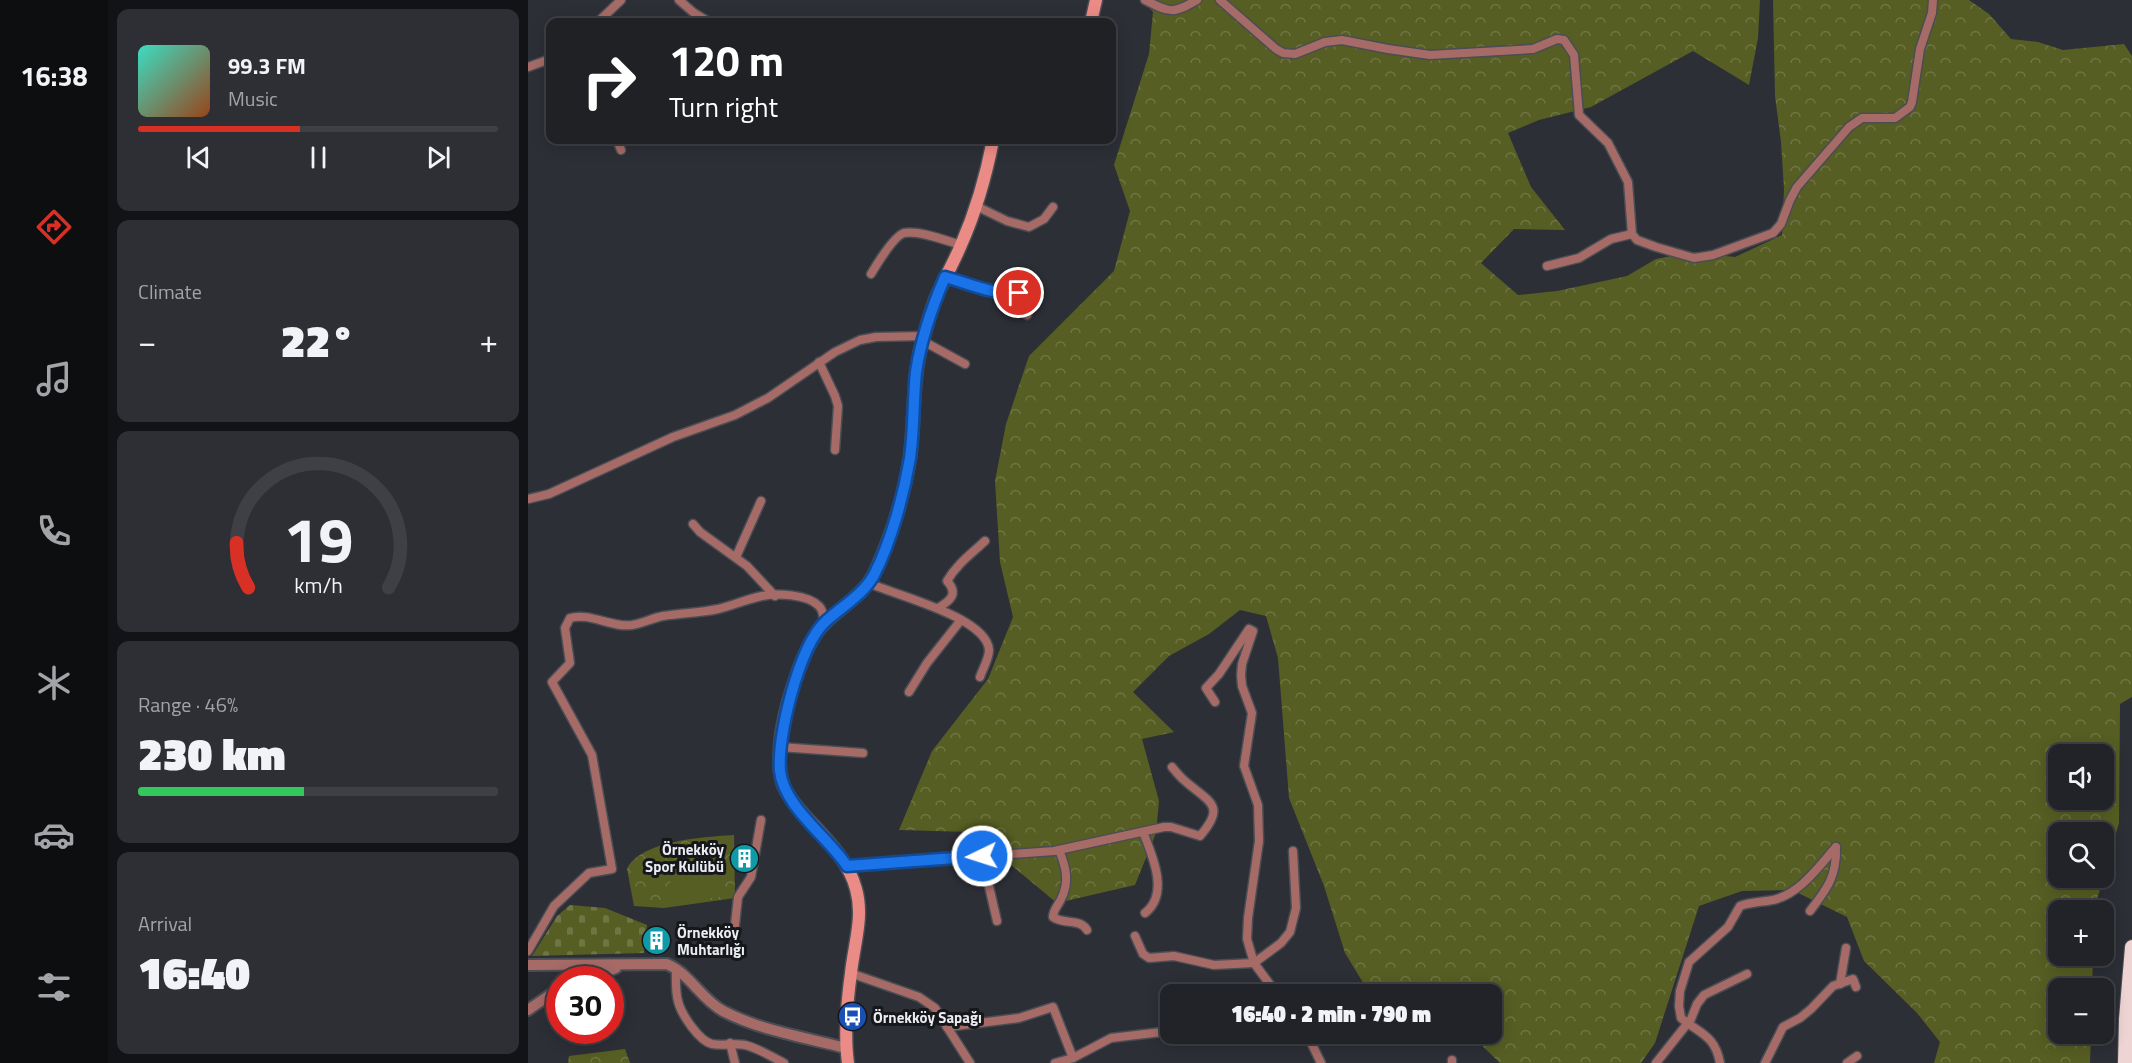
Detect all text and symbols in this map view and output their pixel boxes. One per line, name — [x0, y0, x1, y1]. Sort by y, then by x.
text: 120 m — [669, 28, 784, 92]
icon: right — [570, 42, 648, 120]
text: 99.3 FM — [228, 49, 306, 83]
text: 16:38 — [20, 55, 88, 96]
text: Music — [228, 83, 278, 114]
text: Turn right — [669, 86, 778, 127]
icon: previous — [182, 141, 215, 174]
icon: pause — [302, 141, 335, 174]
icon: next — [422, 141, 455, 174]
icon: directions — [33, 206, 75, 248]
pin — [993, 267, 1044, 318]
text: Climate — [138, 276, 202, 307]
icon: arrive — [1002, 276, 1035, 309]
text: 22° — [281, 306, 355, 374]
text: − — [138, 316, 156, 366]
text: + — [480, 316, 498, 366]
icon: music — [33, 358, 75, 400]
text: 19 — [283, 492, 353, 587]
icon: phone — [33, 510, 75, 552]
text: km/h — [294, 570, 342, 602]
icon: climate — [33, 662, 75, 704]
text: Range · 46% — [138, 689, 238, 720]
text: 230 km — [138, 719, 286, 787]
map controls — [2048, 744, 2114, 1044]
button: sound — [2048, 744, 2114, 810]
icon: car — [33, 814, 75, 856]
button: search — [2048, 822, 2114, 888]
position arrow — [950, 824, 1014, 888]
place label: Örnekköy Spor Kulübü — [645, 838, 724, 878]
building icon: Örnekköy Spor Kulübü — [729, 842, 761, 874]
button: + — [2048, 900, 2114, 966]
text: Arrival — [138, 908, 192, 939]
place label: Örnekköy Muhtarlığı — [677, 921, 745, 961]
building icon: Örnekköy Muhtarlığı — [640, 925, 672, 957]
text: 16:40 — [138, 938, 250, 1006]
icon: filters — [33, 966, 75, 1008]
speed limit sign: 30 — [546, 966, 624, 1044]
button: − — [2048, 978, 2114, 1044]
text: 16:40 · 2 min · 790 m — [1231, 997, 1431, 1031]
bus stop icon: Örnekköy Sapağı — [836, 1001, 868, 1033]
place label: Örnekköy Sapağı — [873, 1006, 982, 1029]

